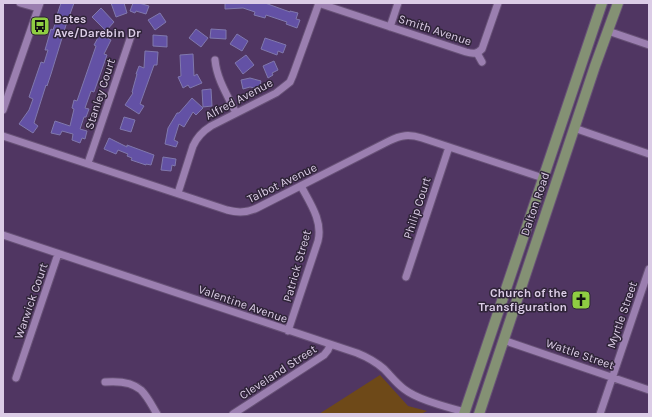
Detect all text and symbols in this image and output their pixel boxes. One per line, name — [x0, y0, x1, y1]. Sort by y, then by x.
place label: Bates Ave/Darebin Dr — [54, 12, 141, 40]
street label: Smith Avenue — [397, 12, 473, 48]
bus stop icon: Bates Ave/Darebin Dr — [29, 15, 51, 37]
street label: Stanley Court — [82, 56, 118, 131]
street label: Alfred Avenue — [203, 75, 275, 123]
street label: Talbot Avenue — [245, 160, 319, 206]
street label: Dalton Road — [518, 170, 552, 238]
street label: Philip Court — [400, 175, 434, 241]
street label: Patrick Street — [280, 228, 314, 304]
street label: Warwick Court — [11, 261, 51, 341]
street label: Myrtle Street — [604, 279, 640, 350]
street label: Valentine Avenue — [196, 282, 290, 326]
place label: Church of the Transfiguration — [479, 286, 567, 314]
church icon: Church of the Transfiguration — [570, 289, 592, 311]
street label: Wattle Street — [544, 336, 616, 372]
street label: Cleveland Street — [237, 342, 320, 402]

